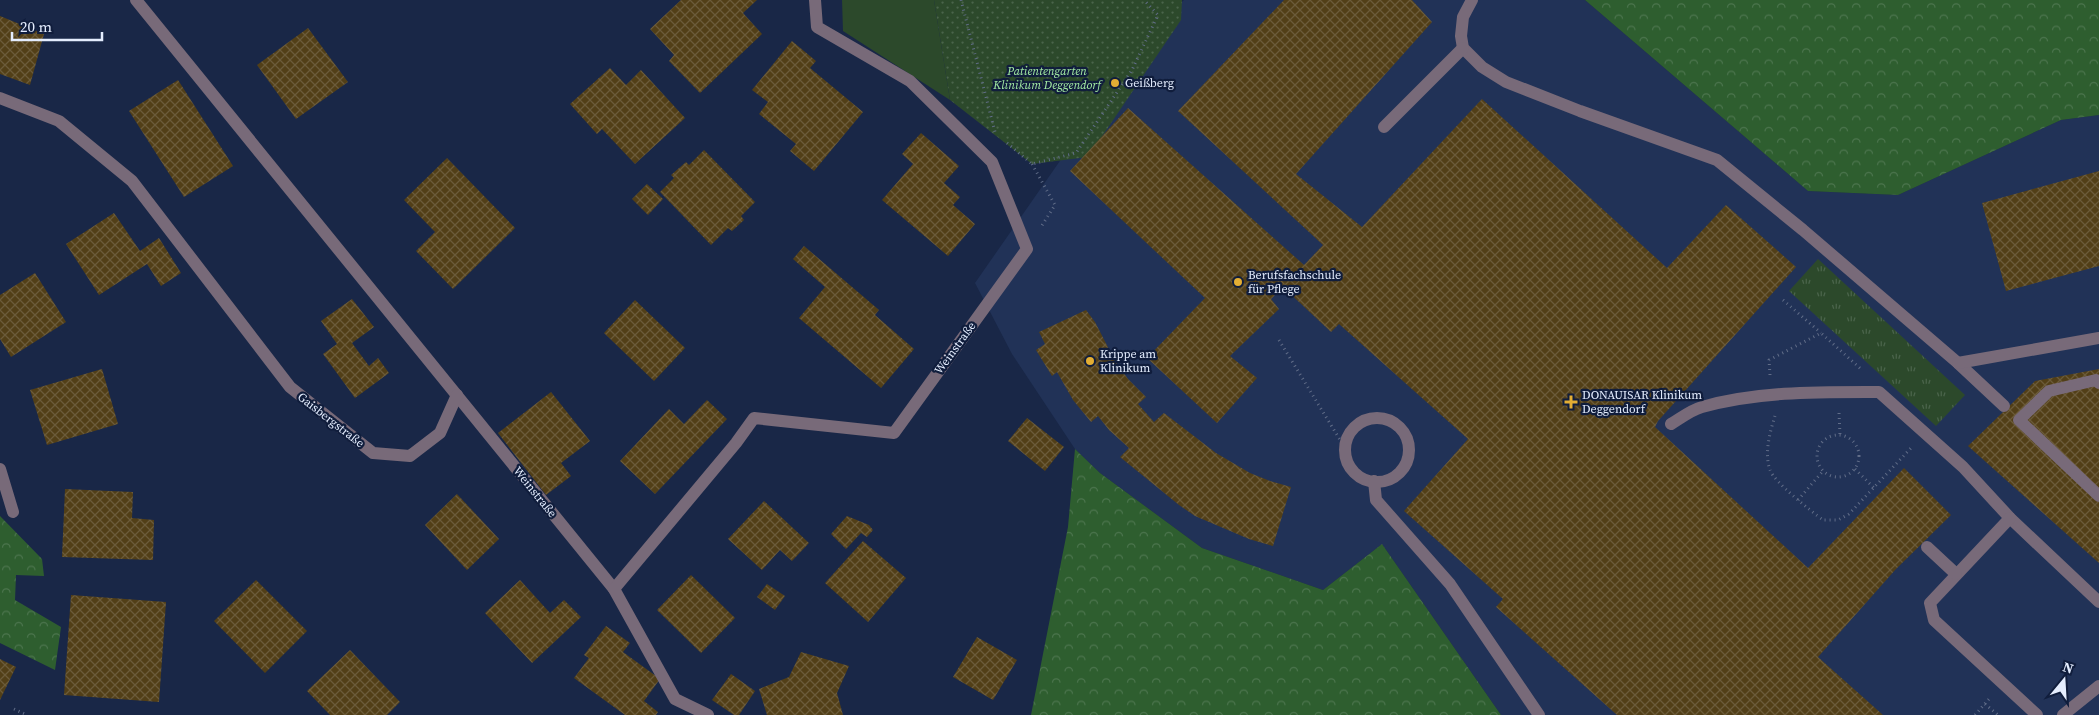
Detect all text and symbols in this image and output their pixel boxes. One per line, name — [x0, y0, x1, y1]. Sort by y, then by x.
scale bar — [12, 10, 102, 42]
text: 20 m — [20, 16, 52, 37]
park label: Patientengarten Klinikum Deggendorf — [992, 63, 1103, 93]
place label: Geißberg — [1125, 75, 1174, 91]
marker: Geißberg — [1109, 77, 1121, 89]
place label: Berufsfachschule für Pflege — [1248, 267, 1341, 297]
marker: Berufsfachschule für Pflege — [1232, 276, 1244, 288]
street label: Weinstraße — [931, 319, 979, 377]
place label: Krippe am Klinikum — [1100, 346, 1156, 376]
marker: Krippe am Klinikum — [1084, 355, 1096, 367]
place label: DONAUISAR Klinikum Deggendorf — [1582, 387, 1702, 417]
street label: Gaisbergstraße — [294, 389, 368, 451]
marker: DONAUISAR Klinikum Deggendorf — [1564, 395, 1578, 409]
street label: Weinstraße — [510, 463, 560, 521]
north arrow — [2039, 655, 2089, 705]
text: N — [2060, 657, 2076, 679]

